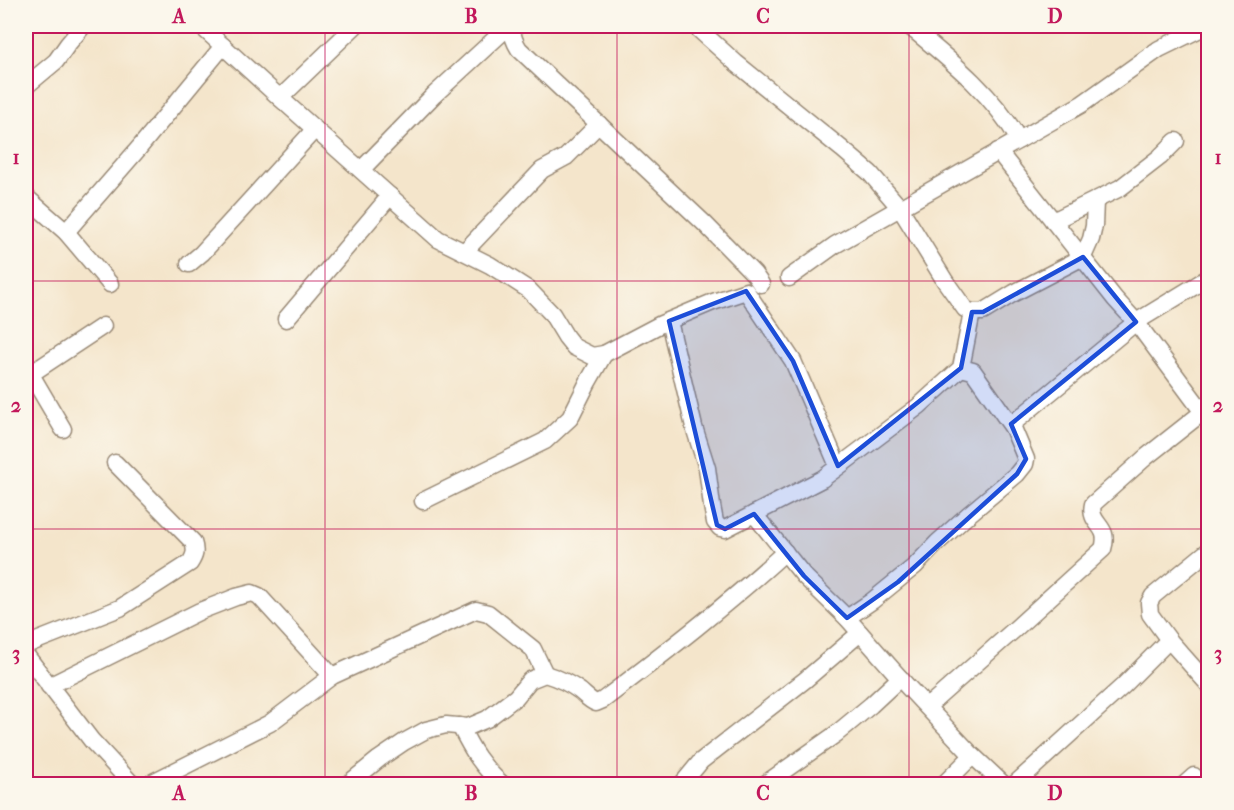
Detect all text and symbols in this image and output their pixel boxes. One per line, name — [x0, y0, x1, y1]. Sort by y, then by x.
text: A — [171, 5, 187, 28]
text: B — [464, 5, 478, 28]
text: C — [756, 5, 770, 28]
text: D — [1047, 5, 1063, 28]
text: 1 — [12, 146, 20, 169]
text: 1 — [1214, 146, 1222, 169]
text: 2 — [11, 394, 21, 417]
text: 2 — [1213, 394, 1223, 417]
text: 3 — [12, 642, 20, 665]
text: 3 — [1214, 642, 1222, 665]
text: A — [171, 782, 187, 805]
text: B — [464, 782, 478, 805]
text: C — [756, 782, 770, 805]
text: D — [1047, 782, 1063, 805]

